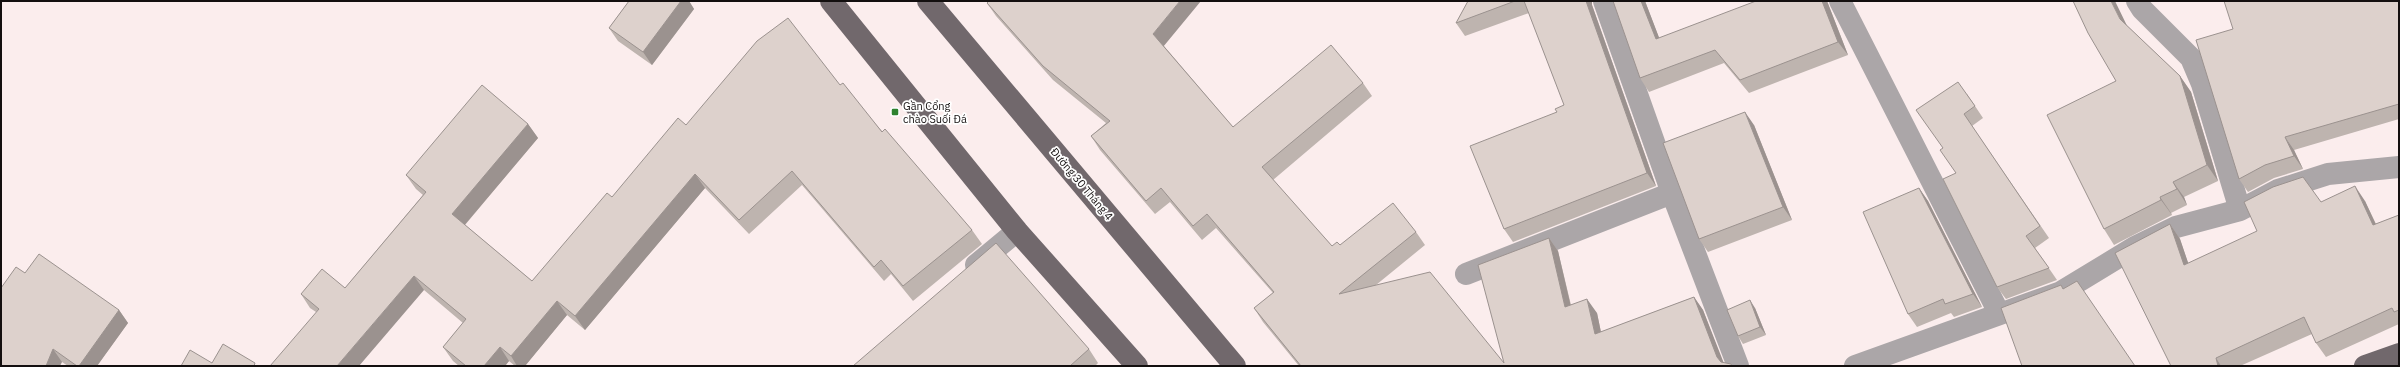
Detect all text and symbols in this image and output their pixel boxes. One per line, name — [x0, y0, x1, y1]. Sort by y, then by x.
place label: Gần Cổng chào Suối Đá — [903, 99, 967, 126]
marker: Gần Cổng chào Suối Đá — [890, 107, 900, 117]
street label: Đường 30 Tháng 4 — [1048, 145, 1117, 223]

